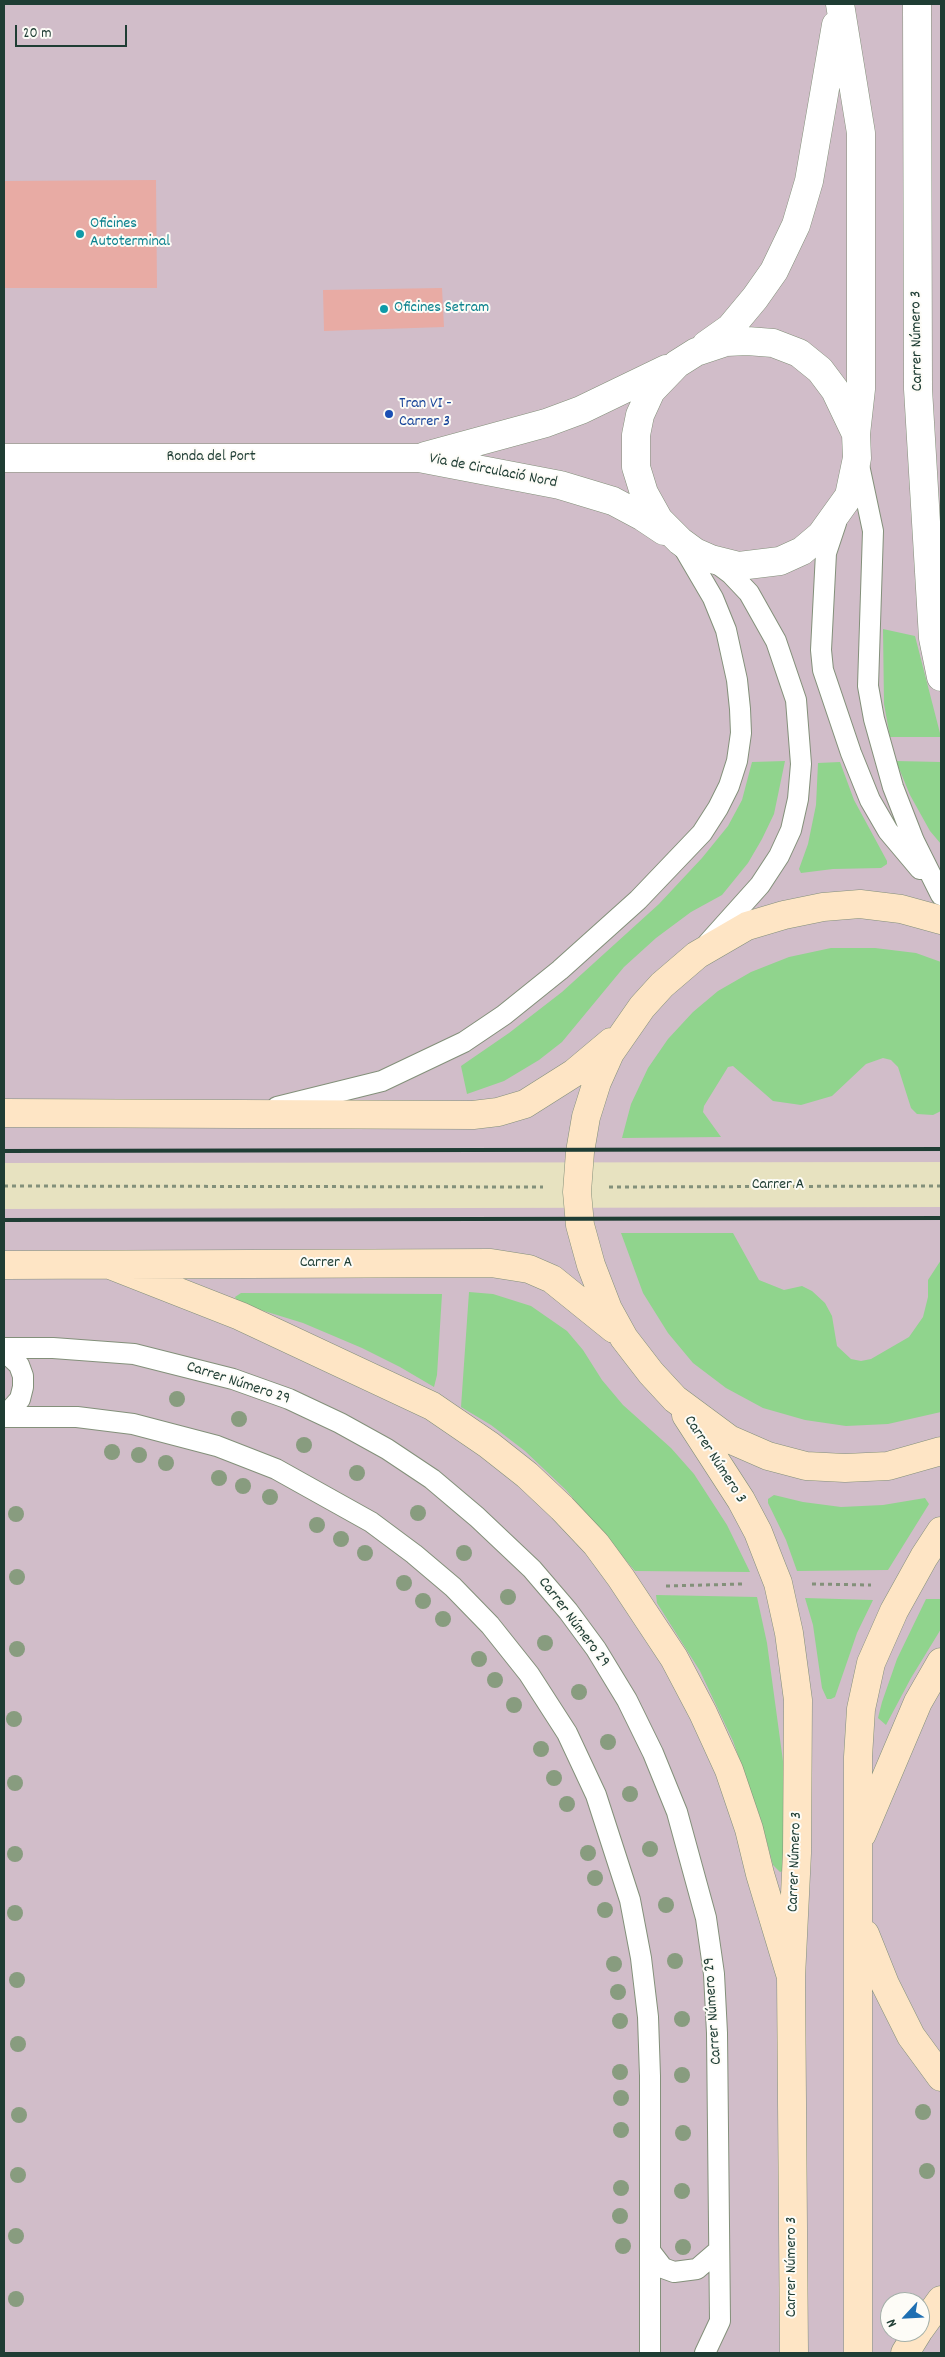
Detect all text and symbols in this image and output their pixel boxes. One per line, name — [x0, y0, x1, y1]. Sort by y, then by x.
scale bar — [18, 15, 130, 47]
text: 20 m — [23, 23, 51, 45]
place label: Oficines Autoterminal — [90, 215, 170, 253]
marker: Oficines Autoterminal — [74, 228, 86, 240]
street label: Carrer Número 3 — [908, 291, 928, 391]
place label: Oficines Setram — [394, 299, 489, 319]
marker: Oficines Setram — [378, 303, 390, 315]
place label: Tran VI - Carrer 3 — [399, 395, 452, 433]
marker: Tran VI - Carrer 3 — [383, 408, 395, 420]
street label: Ronda del Port — [166, 448, 256, 468]
street label: Via de Circulació Nord — [427, 450, 559, 494]
street label: Carrer A — [752, 1176, 804, 1196]
street label: Carrer A — [300, 1254, 352, 1274]
street label: Carrer Número 29 — [184, 1358, 292, 1410]
street label: Carrer Número 3 — [679, 1413, 749, 1507]
street label: Carrer Número 29 — [533, 1574, 613, 1672]
street label: Carrer Número 3 — [785, 1811, 807, 1913]
street label: Carrer Número 29 — [701, 1957, 727, 2065]
street label: Carrer Número 3 — [783, 2217, 803, 2317]
north arrow — [880, 2292, 930, 2342]
text: N — [882, 2316, 903, 2330]

